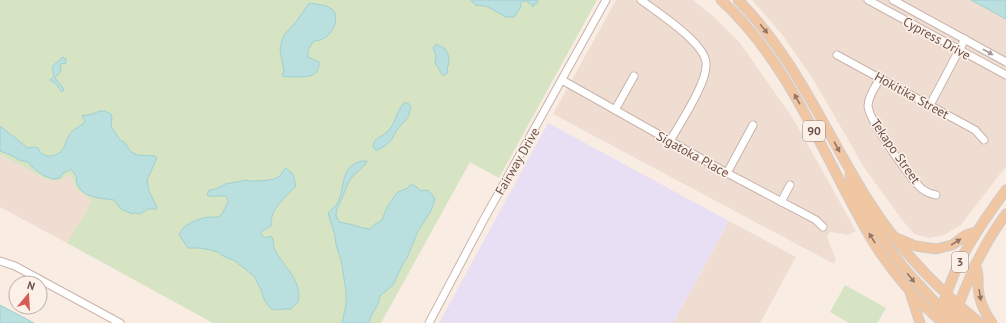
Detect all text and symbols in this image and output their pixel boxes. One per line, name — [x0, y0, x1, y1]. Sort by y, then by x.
street label: Cypress Drive — [900, 13, 973, 64]
one-way arrow — [760, 23, 769, 34]
one-way arrow — [983, 49, 994, 56]
street label: Hokitika Street — [871, 68, 953, 123]
one-way arrow — [793, 94, 800, 105]
street label: Tekapo Street — [867, 115, 925, 188]
road number: 90 — [803, 121, 825, 141]
street label: Fairway Drive — [491, 124, 544, 198]
street label: Sigatoka Place — [653, 127, 732, 181]
one-way arrow — [834, 141, 841, 153]
one-way arrow — [868, 232, 875, 244]
one-way arrow — [950, 239, 962, 246]
road number: 3 — [952, 252, 968, 272]
one-way arrow — [907, 272, 916, 283]
north arrow — [8, 275, 48, 315]
text: N — [25, 278, 37, 293]
one-way arrow — [977, 289, 983, 301]

